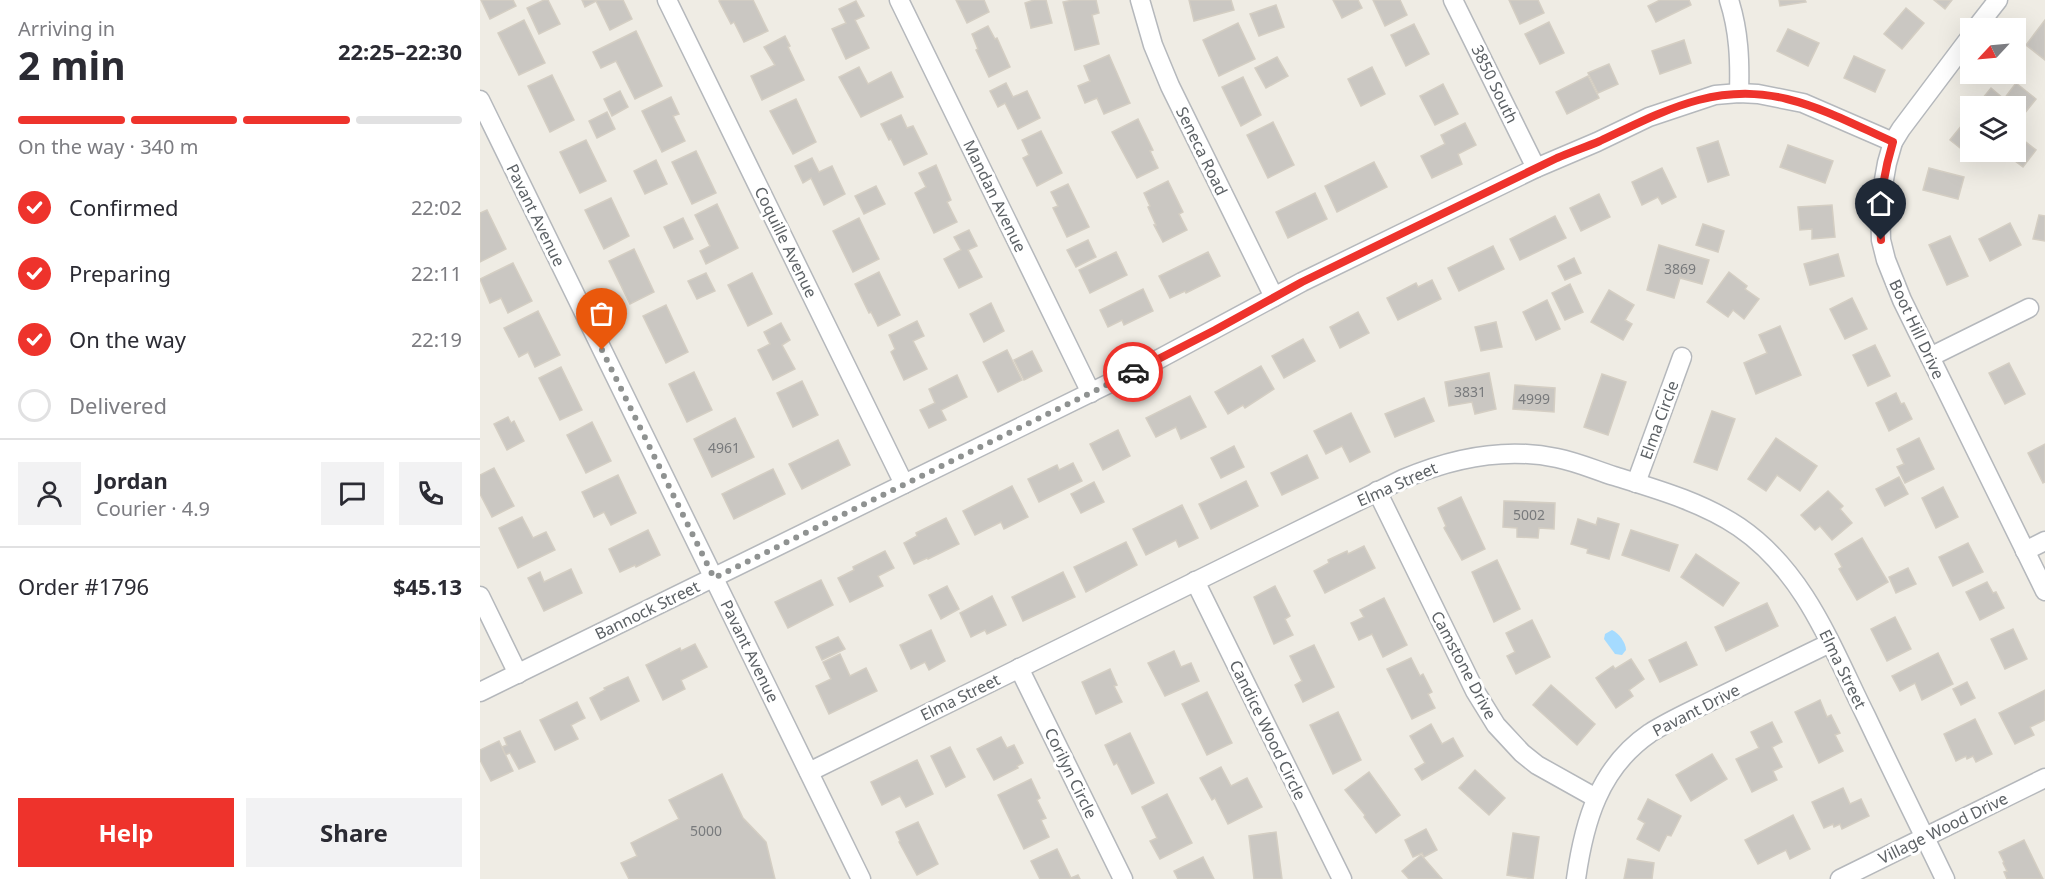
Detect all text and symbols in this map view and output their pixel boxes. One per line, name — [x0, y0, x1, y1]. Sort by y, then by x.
text: Arriving in — [18, 15, 115, 42]
north arrow — [1960, 18, 2026, 84]
map controls — [1960, 18, 2026, 162]
text: 22:25–22:30 — [338, 36, 462, 66]
text: 2 min — [18, 38, 125, 91]
street label: 3850 South — [1467, 41, 1523, 127]
button: layers — [1960, 96, 2026, 162]
street label: Seneca Road — [1171, 103, 1233, 199]
text: On the way · 340 m — [18, 133, 198, 160]
street label: Mandan Avenue — [958, 136, 1032, 256]
street label: Pavant Avenue — [502, 160, 570, 270]
pin — [1855, 178, 1906, 240]
street label: Coquille Avenue — [750, 183, 822, 301]
icon: home — [1864, 187, 1897, 220]
icon: check — [18, 191, 51, 224]
text: Confirmed — [69, 192, 179, 222]
text: 22:02 — [411, 194, 462, 221]
icon: check — [18, 257, 51, 290]
text: Preparing — [69, 258, 171, 288]
house number: 3869 — [1664, 259, 1696, 278]
text: 22:11 — [411, 260, 462, 287]
street label: Boot Hill Drive — [1884, 276, 1950, 382]
pin — [576, 288, 627, 350]
icon: bag — [585, 297, 618, 330]
icon: check — [18, 323, 51, 356]
text: On the way — [69, 324, 186, 354]
text: 22:19 — [411, 326, 462, 353]
courier — [1103, 342, 1163, 402]
icon: car — [1117, 356, 1150, 389]
street label: Elma Circle — [1635, 377, 1683, 463]
house number: 3831 — [1454, 382, 1486, 401]
house number: 4999 — [1518, 389, 1550, 408]
text: Delivered — [69, 390, 167, 420]
house number: 4961 — [708, 438, 740, 457]
street label: Elma Street — [1353, 456, 1441, 511]
button: person — [18, 462, 81, 525]
button: chat — [321, 462, 384, 525]
button: phone — [399, 462, 462, 525]
text: Jordan — [96, 465, 168, 495]
text: Courier · 4.9 — [96, 495, 210, 522]
house number: 5002 — [1513, 505, 1545, 524]
text: Order #1796 — [18, 571, 149, 601]
text: $45.13 — [393, 571, 462, 601]
street label: Bannock Street — [591, 575, 703, 645]
street label: Pavant Avenue — [716, 596, 784, 706]
street label: Camstone Drive — [1426, 607, 1502, 723]
street label: Elma Street — [1814, 626, 1872, 713]
street label: Candice Wood Circle — [1225, 656, 1311, 804]
street label: Elma Street — [917, 668, 1004, 726]
street label: Pavant Drive — [1649, 679, 1743, 741]
street label: Corilyn Circle — [1040, 724, 1102, 822]
street label: Village Wood Drive — [1875, 787, 2011, 869]
button: Help — [18, 798, 234, 867]
button: Share — [246, 798, 462, 867]
house number: 5000 — [690, 821, 722, 840]

